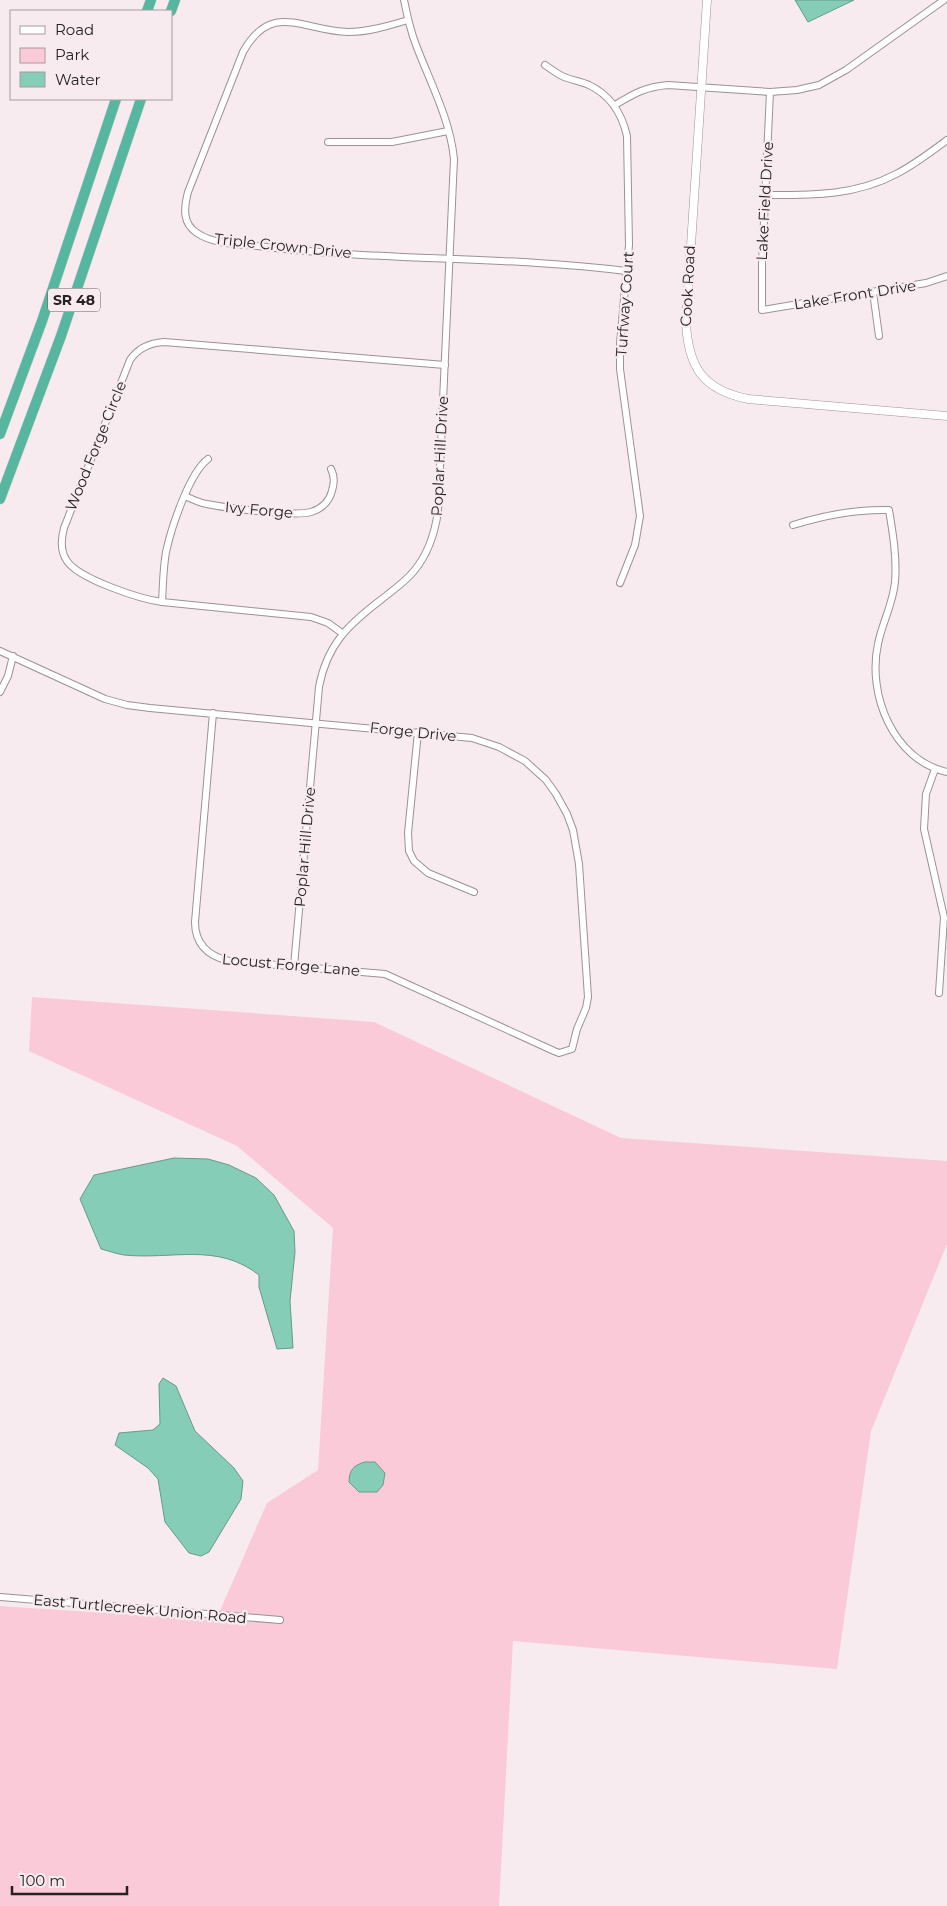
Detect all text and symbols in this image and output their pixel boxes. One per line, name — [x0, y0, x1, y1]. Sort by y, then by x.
legend — [10, 10, 172, 100]
text: Road — [55, 20, 94, 39]
text: Park — [55, 45, 89, 64]
text: Water — [55, 70, 101, 89]
street label: Lake Field Drive — [752, 141, 777, 261]
street label: Triple Crown Drive — [214, 229, 353, 262]
street label: Cook Road — [676, 245, 699, 327]
street label: Turfway Court — [611, 251, 638, 357]
street label: Lake Front Drive — [793, 275, 917, 314]
road number: SR 48 — [48, 288, 100, 312]
street label: Wood Forge Circle — [61, 378, 130, 514]
street label: Poplar Hill Drive — [427, 395, 452, 517]
street label: Ivy Forge — [224, 497, 294, 522]
street label: Forge Drive — [369, 718, 457, 745]
street label: Poplar Hill Drive — [290, 786, 319, 908]
street label: Locust Forge Lane — [221, 949, 361, 980]
street label: East Turtlecreek Union Road — [33, 1590, 247, 1627]
scale bar — [12, 1864, 128, 1896]
text: 100 m — [20, 1871, 65, 1890]

